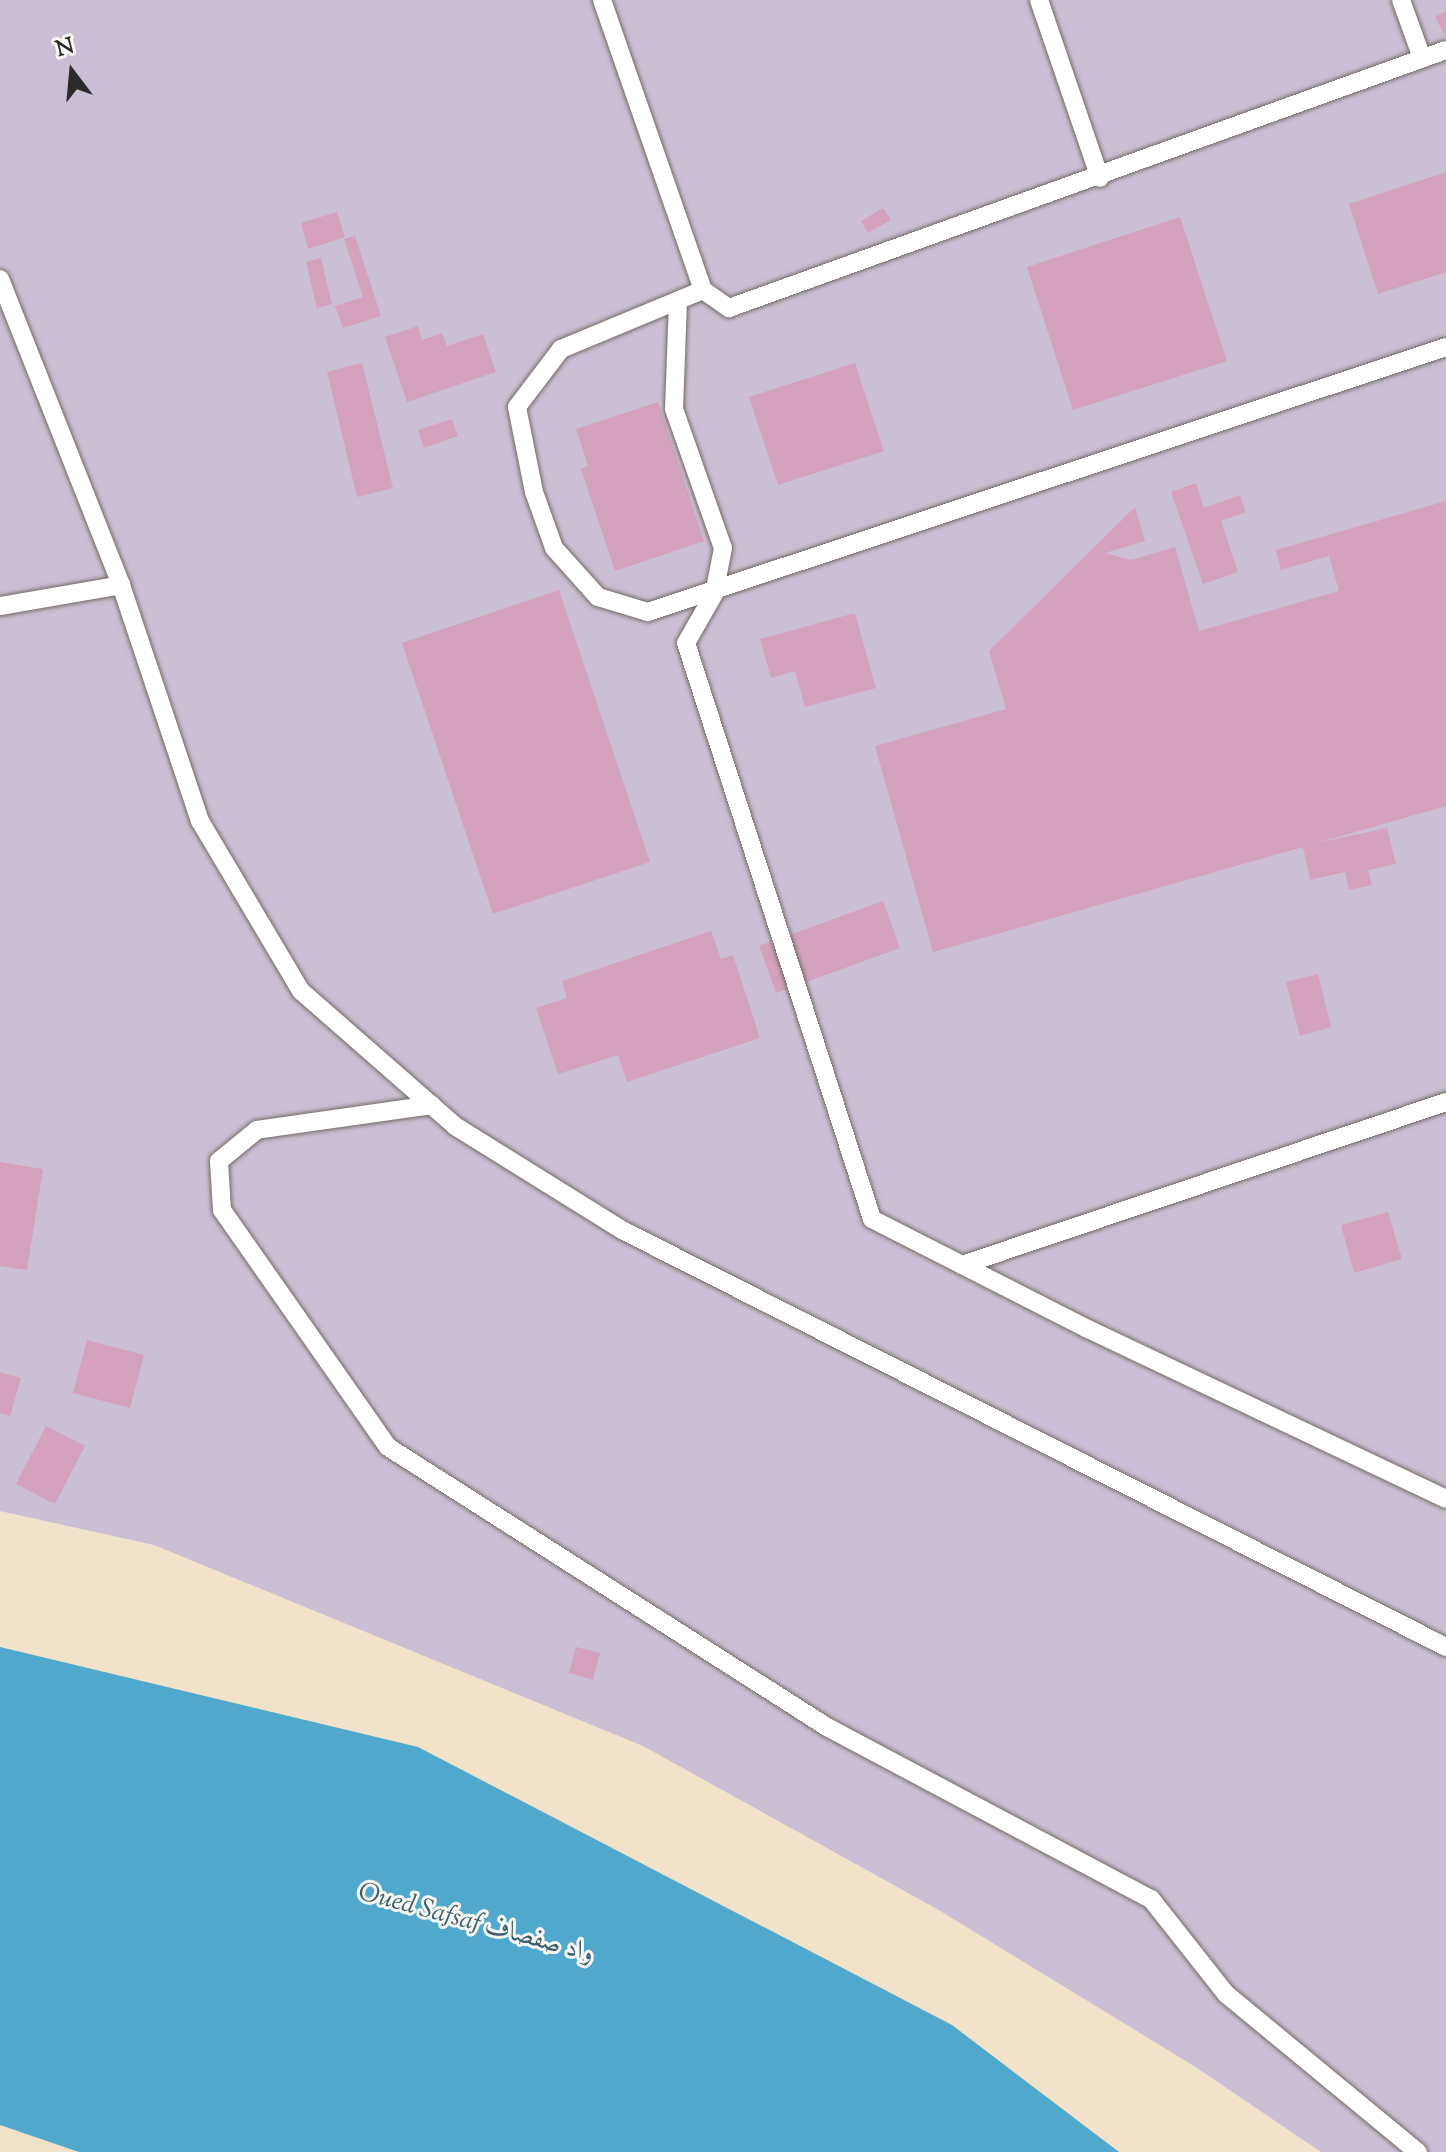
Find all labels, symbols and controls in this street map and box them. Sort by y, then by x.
text: N [53,31,78,67]
north arrow [32,32,112,112]
water label: Oued Safsaf واد صفصاف [354,1877,598,1971]

